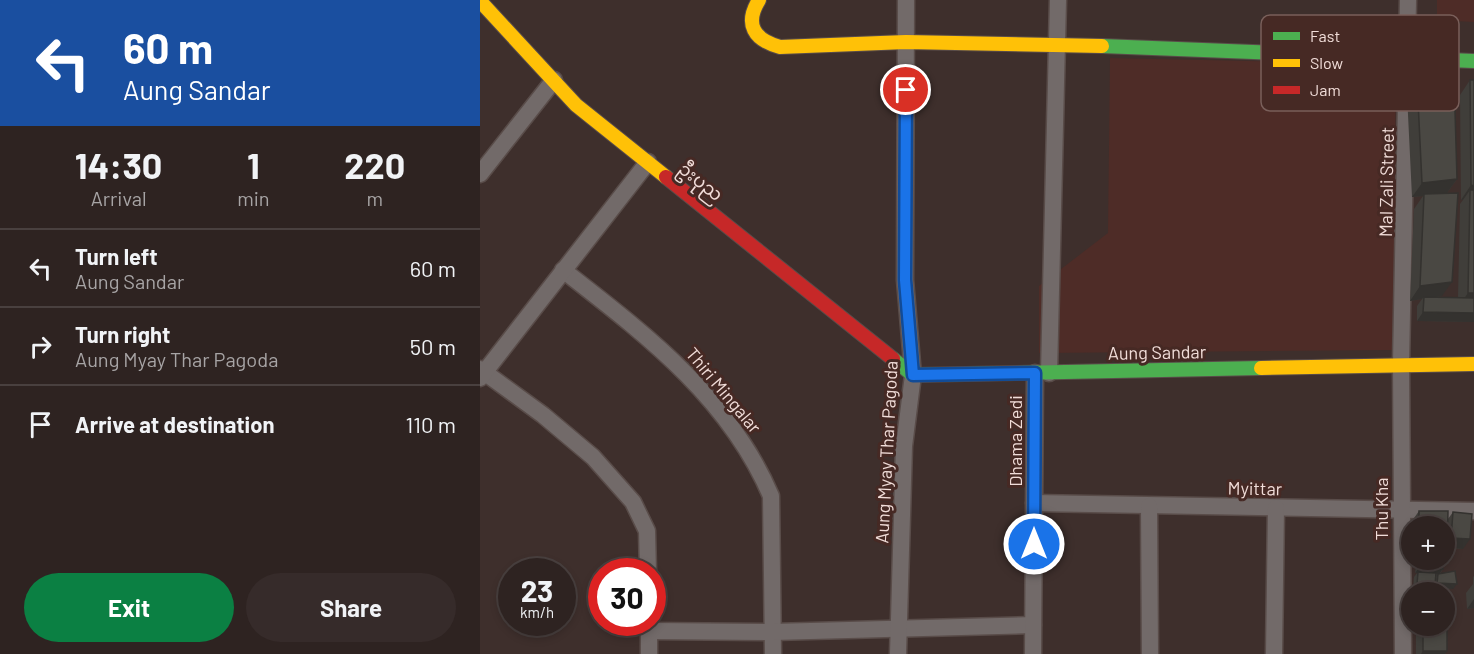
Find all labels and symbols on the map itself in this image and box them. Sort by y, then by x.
legend [1261,15,1459,111]
text: Fast [1310,26,1340,45]
text: Slow [1310,53,1343,72]
pin [880,64,931,115]
text: Jam [1310,80,1341,99]
street label: Mal Zali Street [1374,127,1398,237]
street label: ဦးပုည [671,157,728,209]
street label: Aung Sandar [1108,340,1207,364]
street label: Thiri Mingalar [682,343,767,438]
street label: Aung Myay Thar Pagoda [870,360,902,544]
street label: Dhama Zedi [1004,395,1026,487]
street label: Myittar [1227,477,1283,499]
street label: Thu Kha [1370,477,1392,541]
position arrow [1002,512,1066,576]
speed limit sign: 30 [588,558,666,636]

